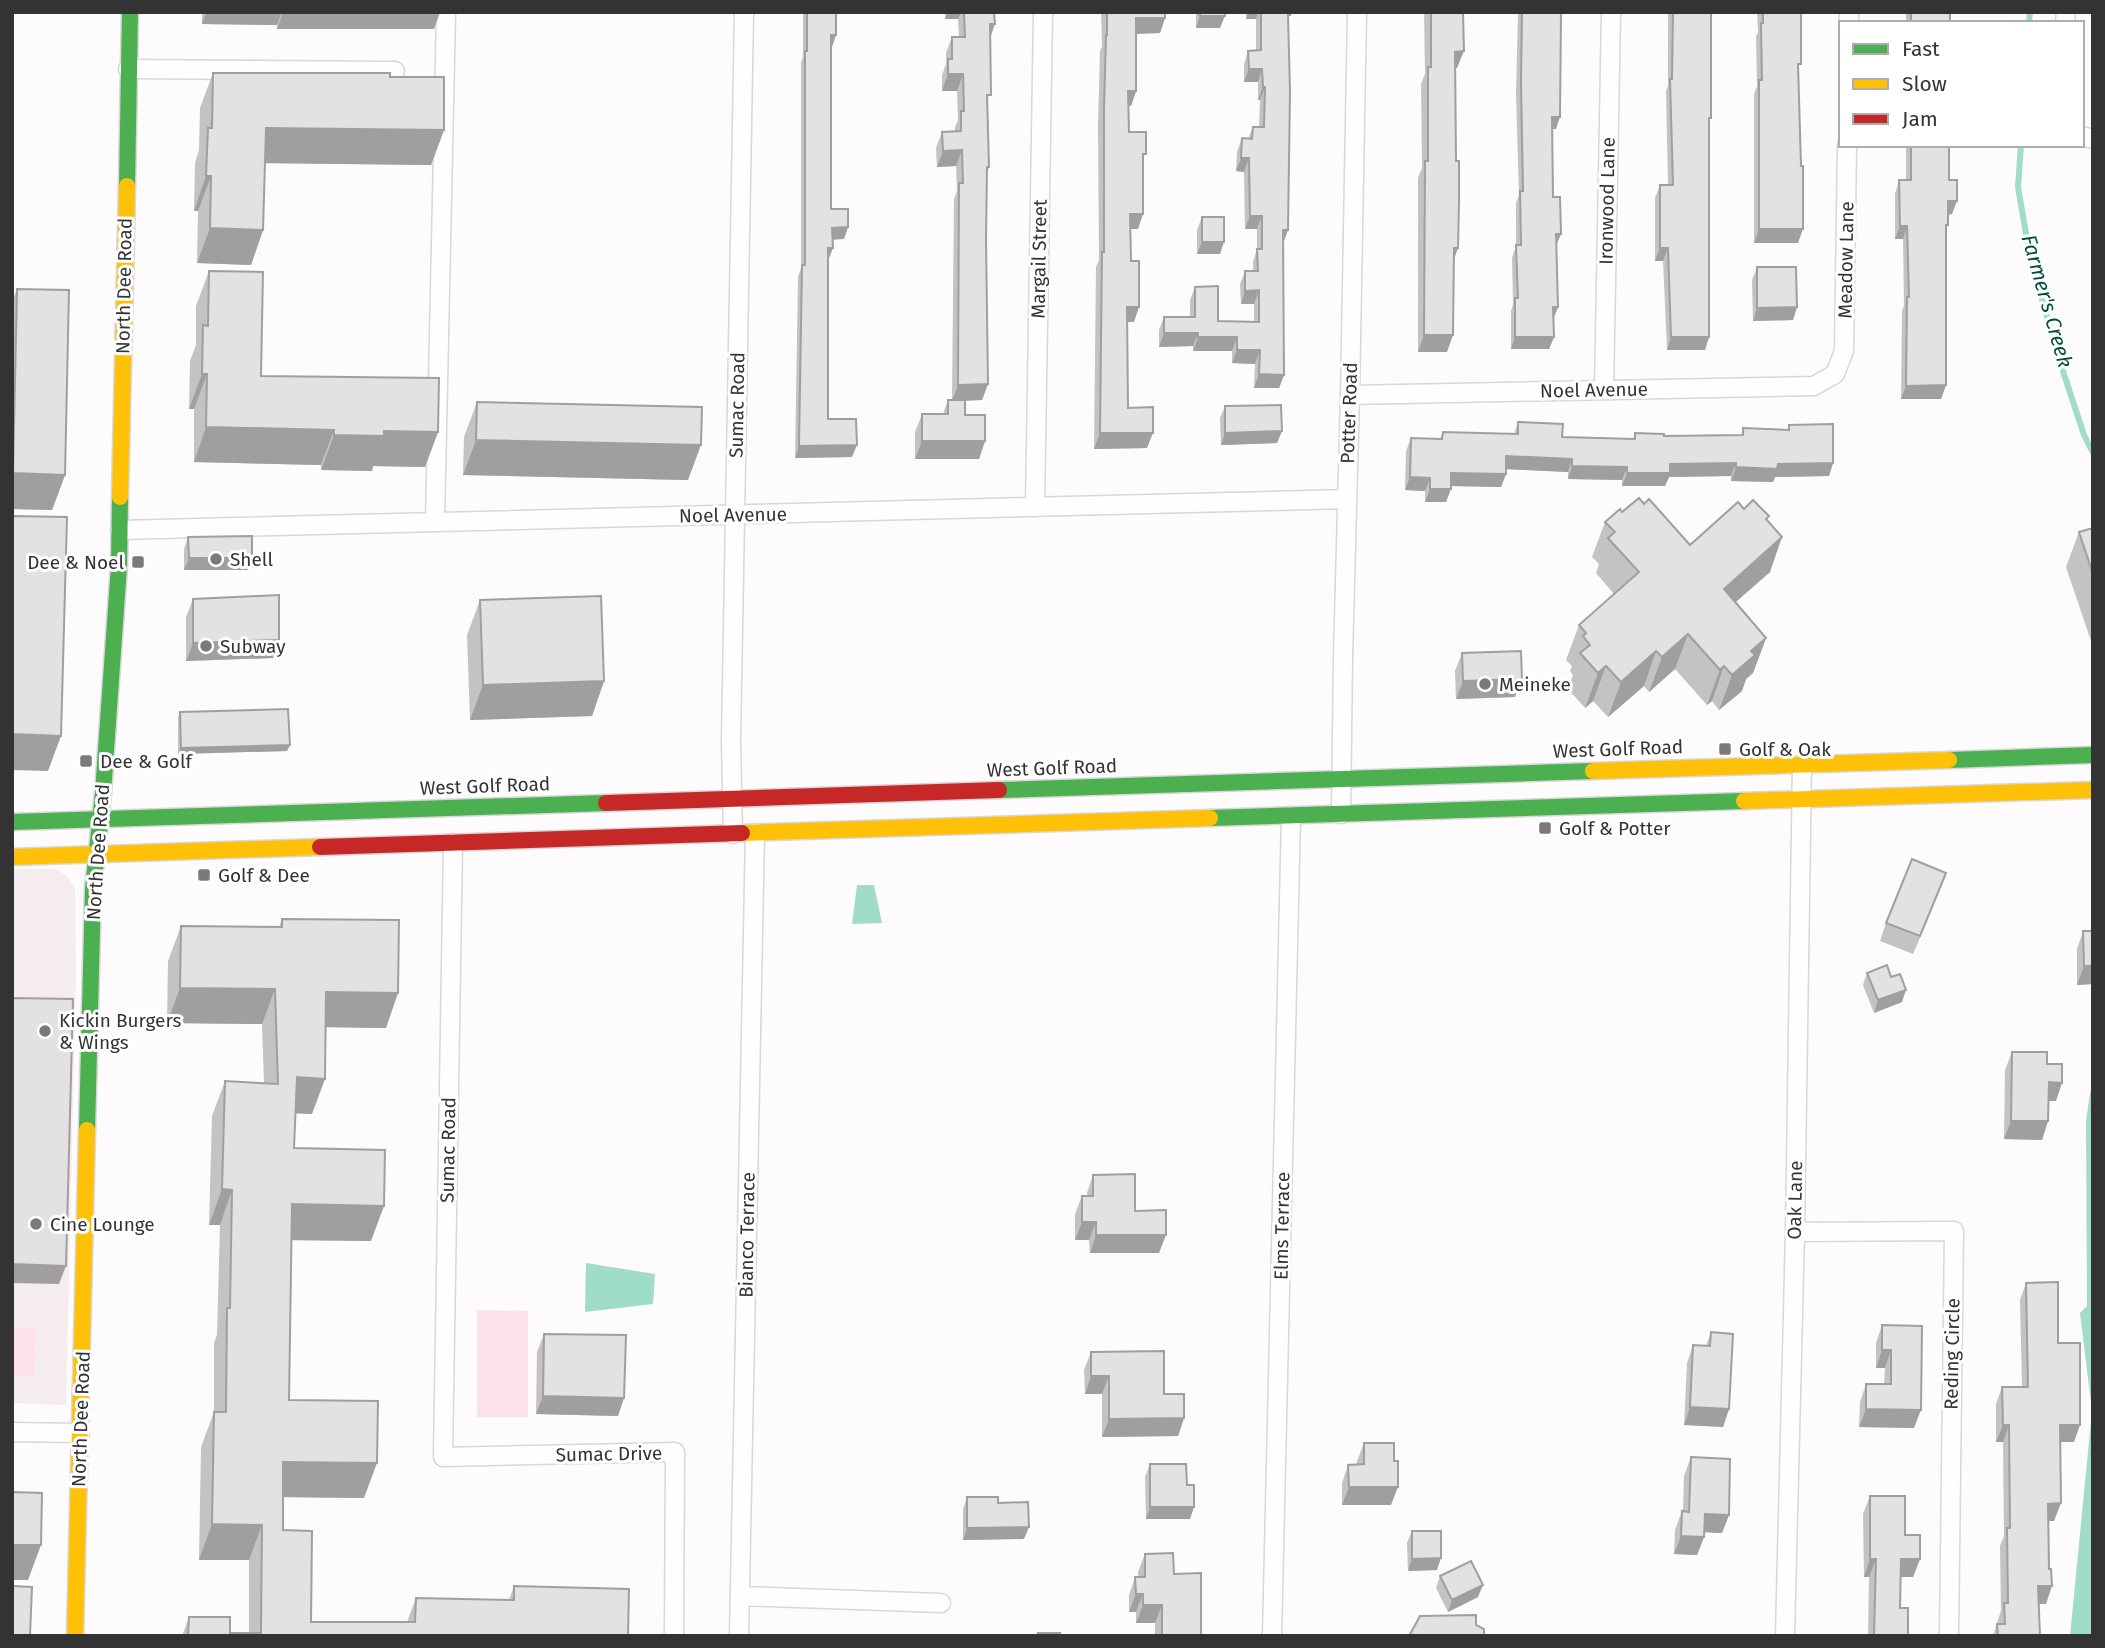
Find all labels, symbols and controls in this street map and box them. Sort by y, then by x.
legend [1839,21,2084,147]
text: Fast [1902,36,1940,62]
text: Slow [1902,71,1947,97]
text: Jam [1902,106,1938,132]
street label: Ironwood Lane [1594,137,1620,265]
street label: Margail Street [1026,199,1052,319]
street label: Meadow Lane [1833,201,1859,319]
street label: North Dee Road [111,218,137,354]
water label: Farmer's Creek [2016,231,2078,371]
street label: Sumac Road [725,352,749,458]
street label: Potter Road [1336,362,1362,464]
street label: Noel Avenue [1540,378,1648,402]
street label: Noel Avenue [679,503,787,527]
place label: Shell [230,548,273,571]
place label: Dee & Noel [27,551,124,574]
marker: Shell [208,551,224,567]
marker: Dee & Noel [130,554,146,570]
place label: Subway [220,635,286,658]
marker: Subway [198,638,214,654]
place label: Meineke [1499,673,1571,696]
marker: Meineke [1477,676,1493,692]
street label: West Golf Road [1552,735,1684,763]
place label: Golf & Oak [1739,738,1831,761]
marker: Golf & Oak [1717,741,1733,757]
place label: Dee & Golf [100,750,194,773]
marker: Dee & Golf [78,753,94,769]
street label: West Golf Road [986,754,1118,782]
street label: West Golf Road [419,772,551,800]
street label: North Dee Road [82,783,114,921]
place label: Golf & Potter [1559,817,1671,840]
marker: Golf & Potter [1537,820,1553,836]
place label: Golf & Dee [218,864,310,887]
marker: Golf & Dee [196,867,212,883]
place label: Kickin Burgers & Wings [59,1009,182,1054]
marker: Kickin Burgers & Wings [37,1023,53,1039]
street label: Sumac Road [436,1097,460,1203]
street label: Oak Lane [1783,1160,1807,1240]
street label: Bianco Terrace [734,1172,760,1298]
street label: Elms Terrace [1270,1172,1294,1280]
place label: Cine Lounge [50,1213,155,1236]
marker: Cine Lounge [28,1216,44,1232]
street label: Reding Circle [1940,1298,1964,1410]
street label: North Dee Road [67,1351,95,1487]
street label: Sumac Drive [555,1442,663,1466]

